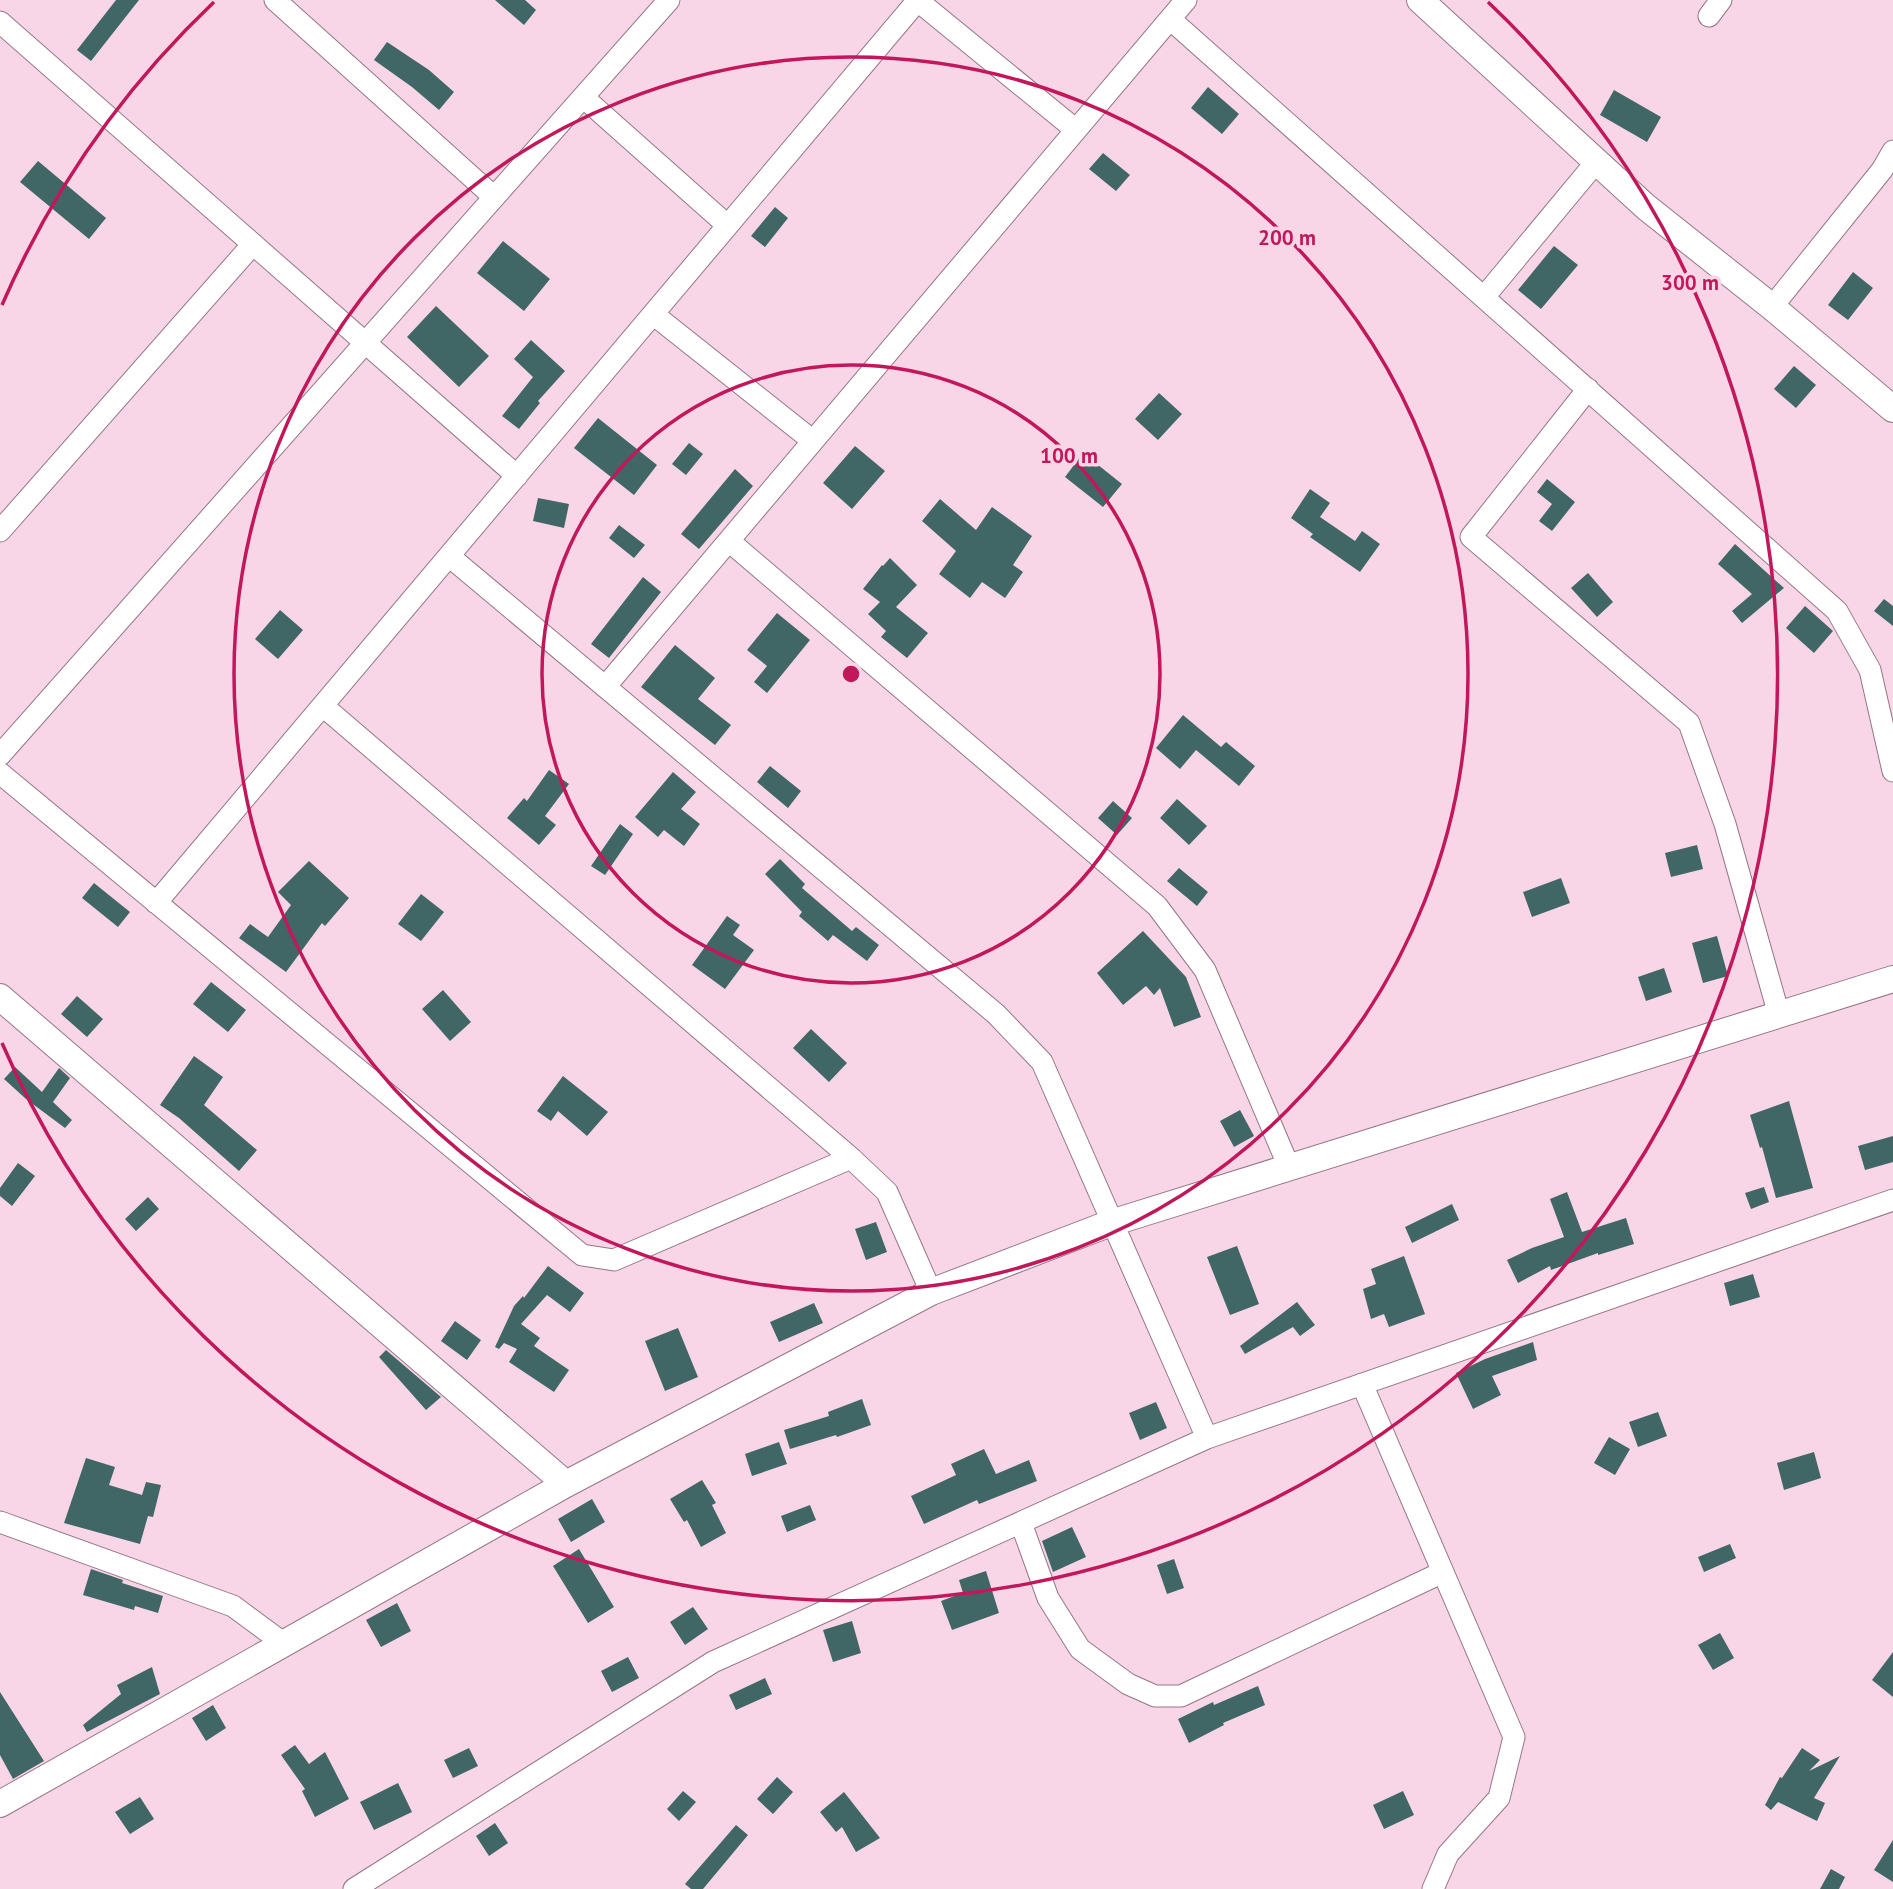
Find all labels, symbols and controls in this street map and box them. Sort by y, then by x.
text: 200 m [1258,224,1316,251]
text: 300 m [1661,269,1719,296]
text: 100 m [1040,442,1098,469]
centre of rings [839,662,863,686]

